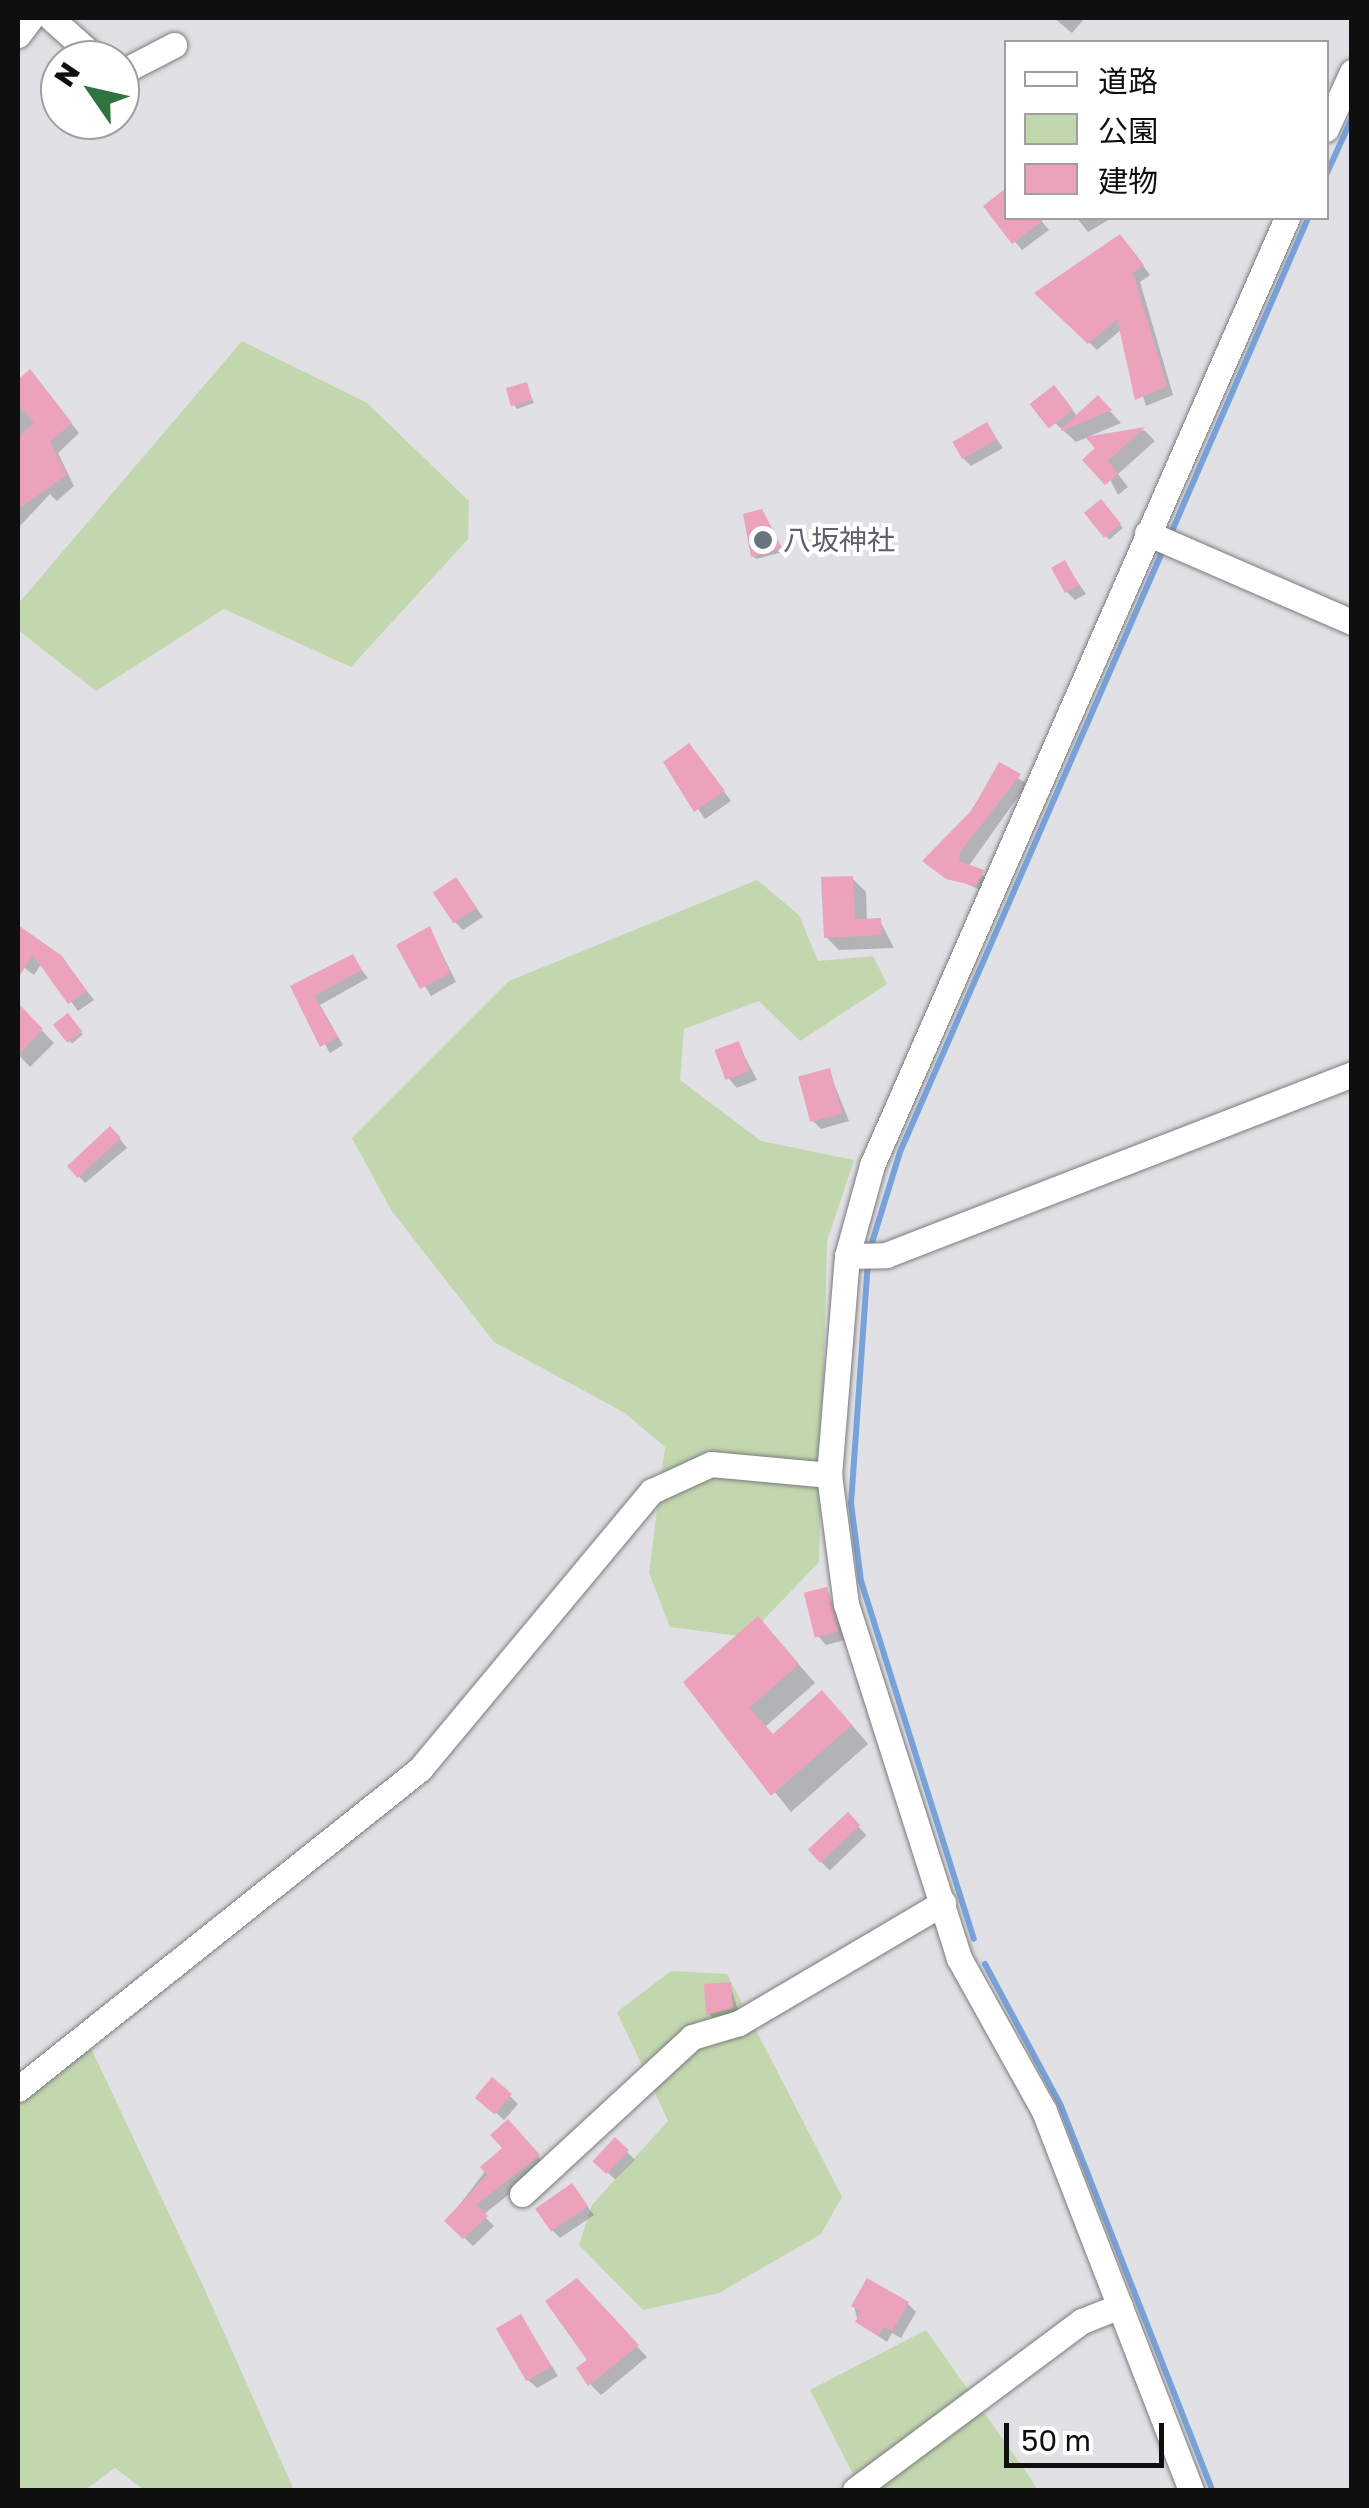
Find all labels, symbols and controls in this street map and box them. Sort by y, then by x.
north arrow [40,40,140,140]
legend [1004,40,1329,220]
text: N [47,56,86,92]
text: 道路 [1098,63,1158,99]
text: 公園 [1098,113,1158,149]
text: 建物 [1098,163,1158,199]
place label: 八坂神社 [783,523,895,557]
marker: 八坂神社 [752,529,774,551]
scale bar [1009,2403,1169,2465]
text: 50 m [1021,2422,1091,2458]

